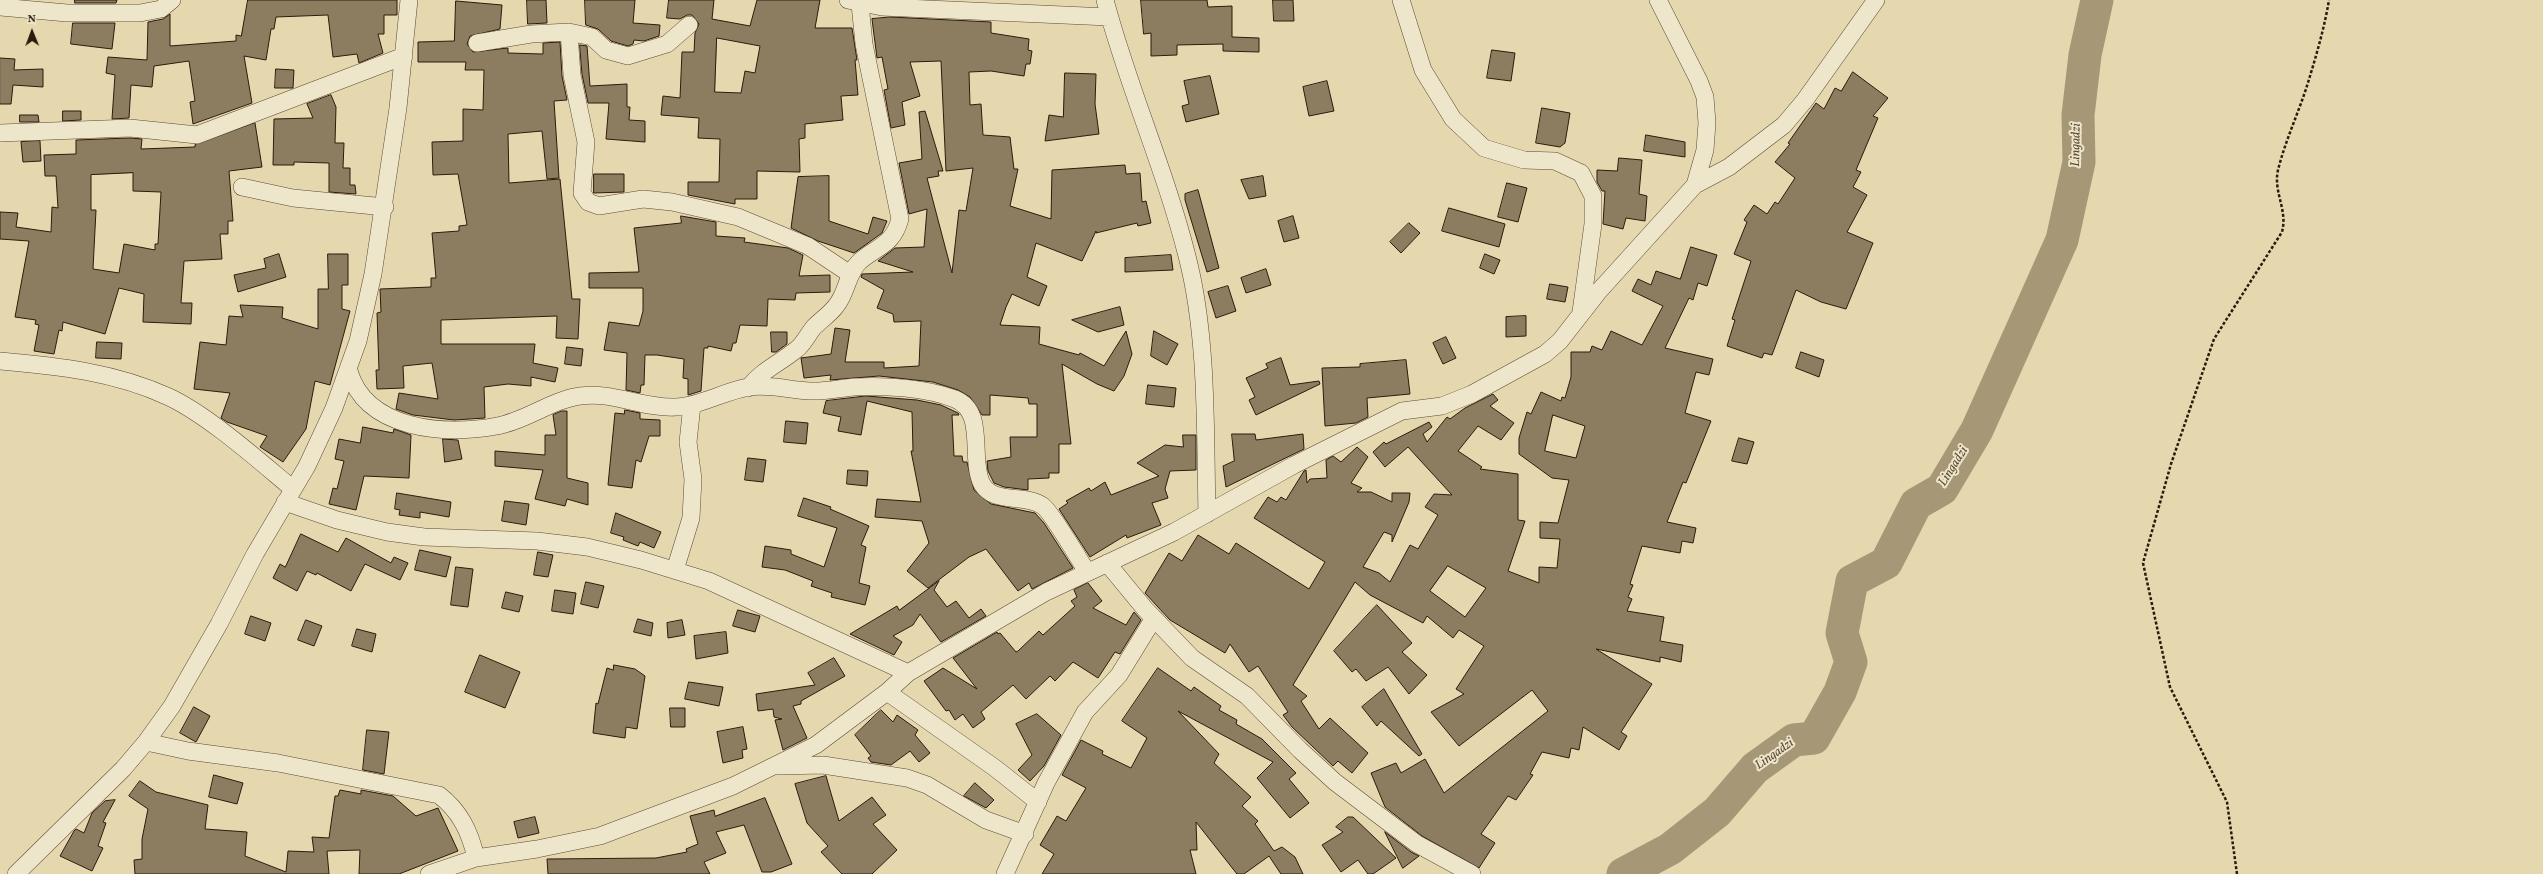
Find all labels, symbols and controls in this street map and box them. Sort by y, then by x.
north arrow [12,12,52,52]
text: N [28,12,36,27]
water label: Lingadzi [2069,123,2085,167]
water label: Lingadzi [1936,444,1972,490]
water label: Lingadzi [1753,736,1797,774]

